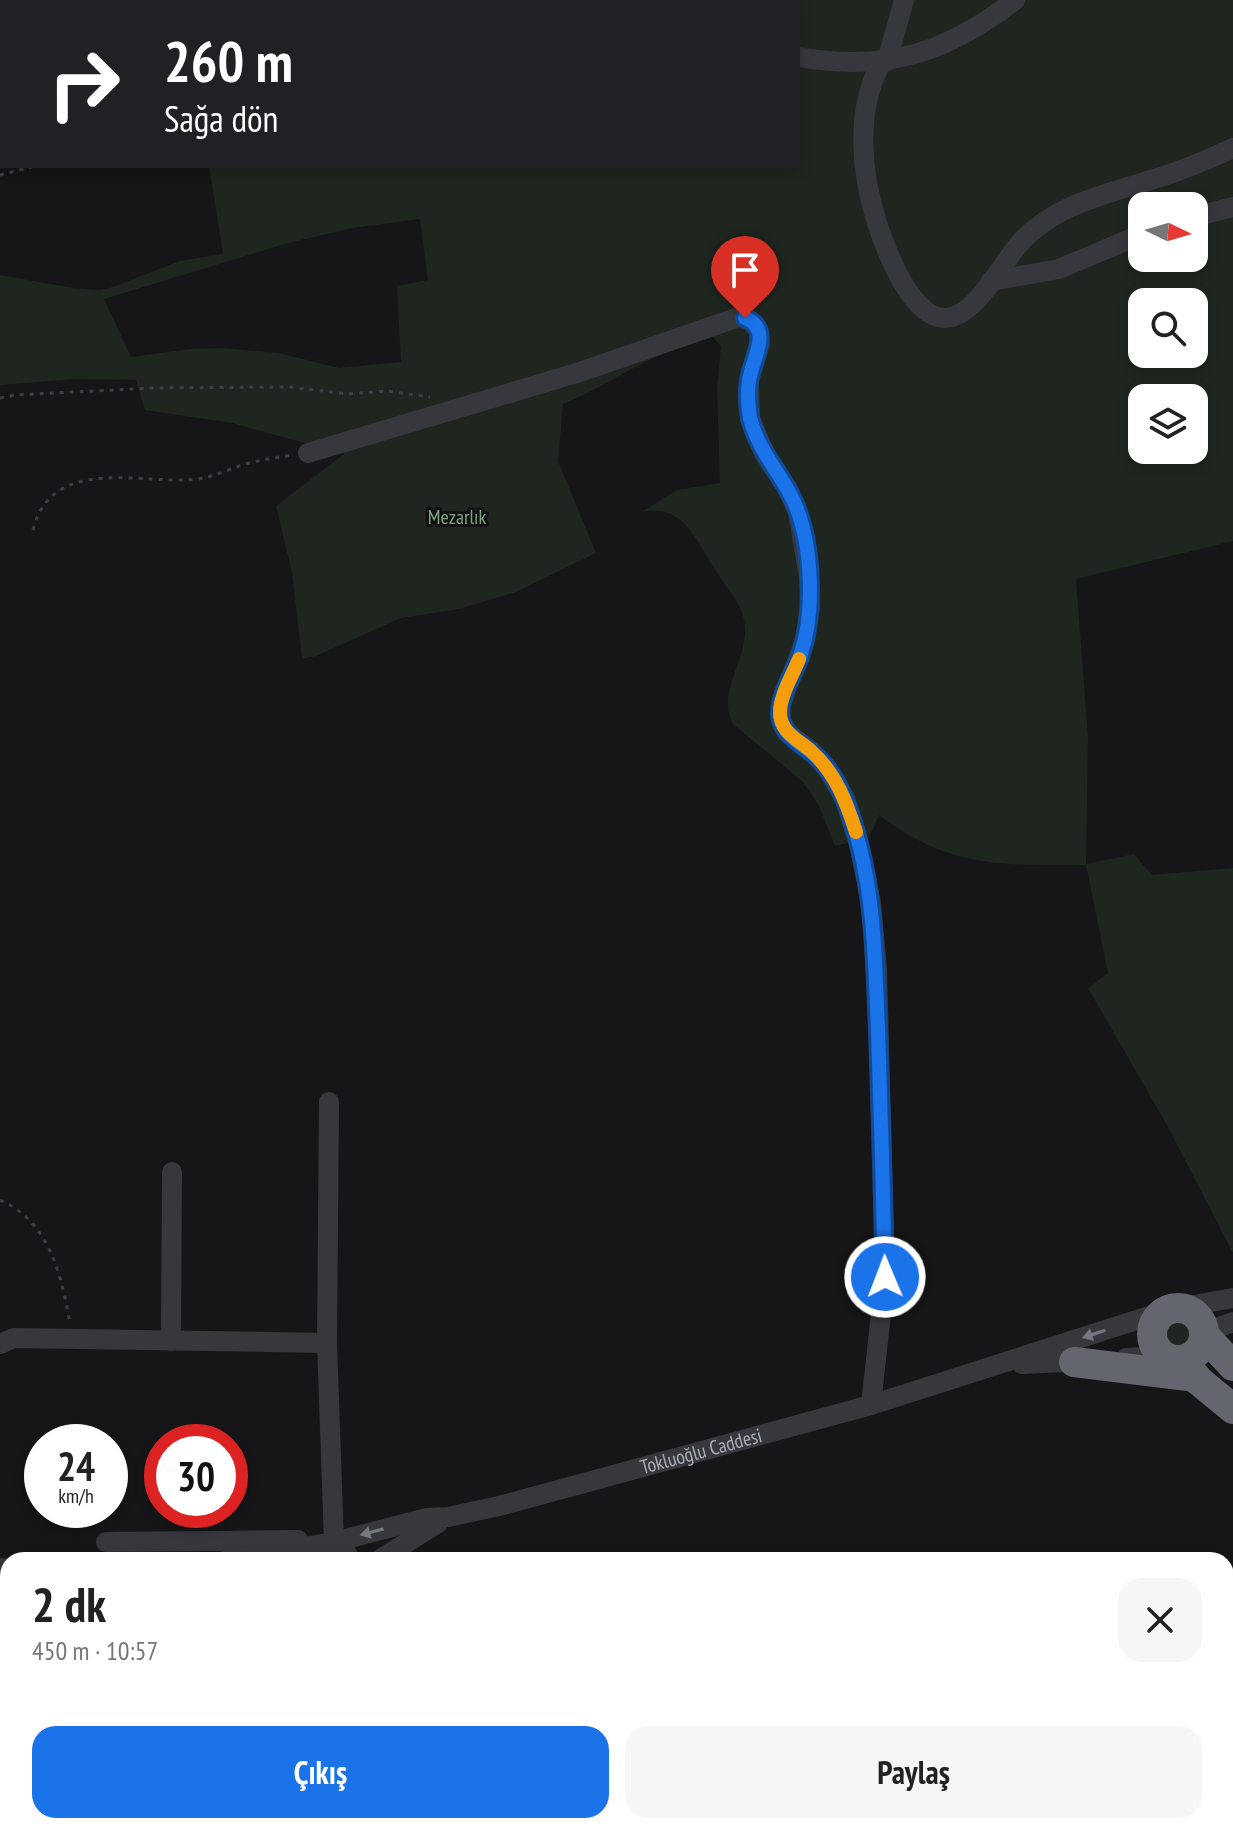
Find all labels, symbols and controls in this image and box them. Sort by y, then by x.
text: 260 m [164,25,293,97]
icon: right [32,32,136,136]
text: Sağa dön [164,95,278,142]
north arrow [1128,192,1208,272]
map controls [1128,192,1208,464]
pin [711,236,779,318]
icon: arrive [723,248,767,292]
button: search [1128,288,1208,368]
button: layers [1128,384,1208,464]
park label: Mezarlık [428,504,486,530]
position arrow [843,1235,927,1319]
one-way arrow [1081,1328,1105,1340]
street label: Tokluoğlu Caddesi [637,1422,765,1480]
speed limit sign: 30 [144,1424,248,1528]
text: 24 [57,1440,95,1492]
text: km/h [58,1483,94,1509]
one-way arrow [360,1527,385,1539]
text: 2 dk [32,1573,106,1635]
button: close [1118,1578,1202,1662]
text: 450 m · 10:57 [32,1634,158,1667]
button: Çıkış [32,1726,609,1818]
button: Paylaş [625,1726,1202,1818]

